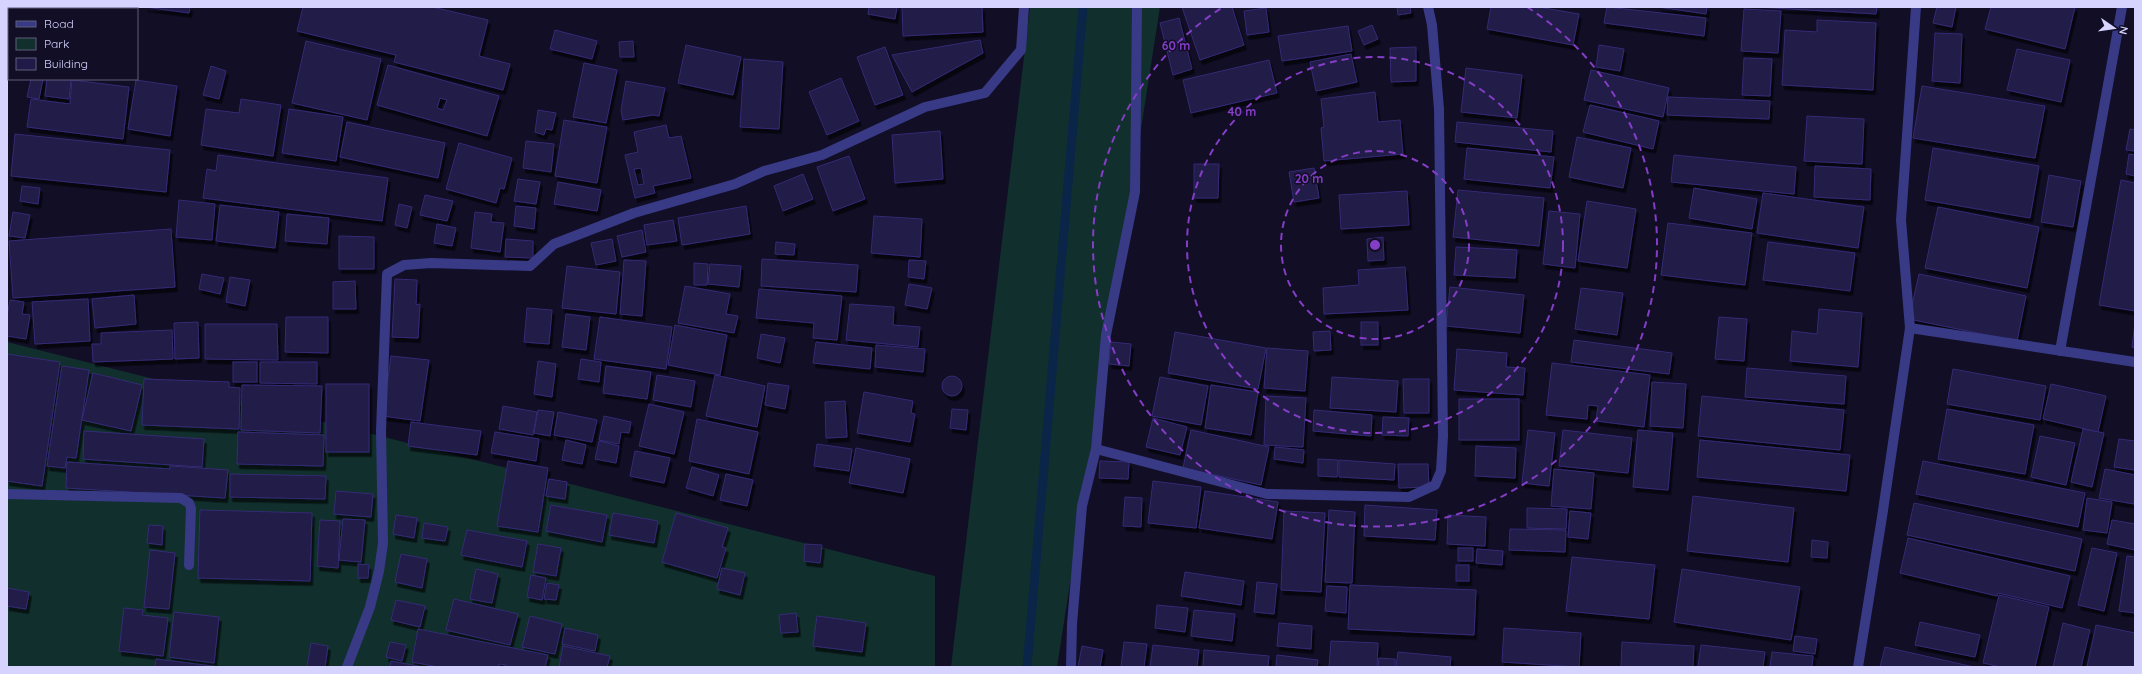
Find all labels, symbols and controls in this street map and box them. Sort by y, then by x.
legend [8,8,138,80]
north arrow [2094,8,2134,48]
text: Road [44,16,74,31]
text: N [2116,25,2131,36]
text: Park [44,36,69,51]
text: 60 m [1162,38,1190,53]
text: Building [44,56,88,71]
text: 40 m [1228,104,1256,119]
text: 20 m [1295,171,1323,186]
centre of rings [1368,238,1382,252]

